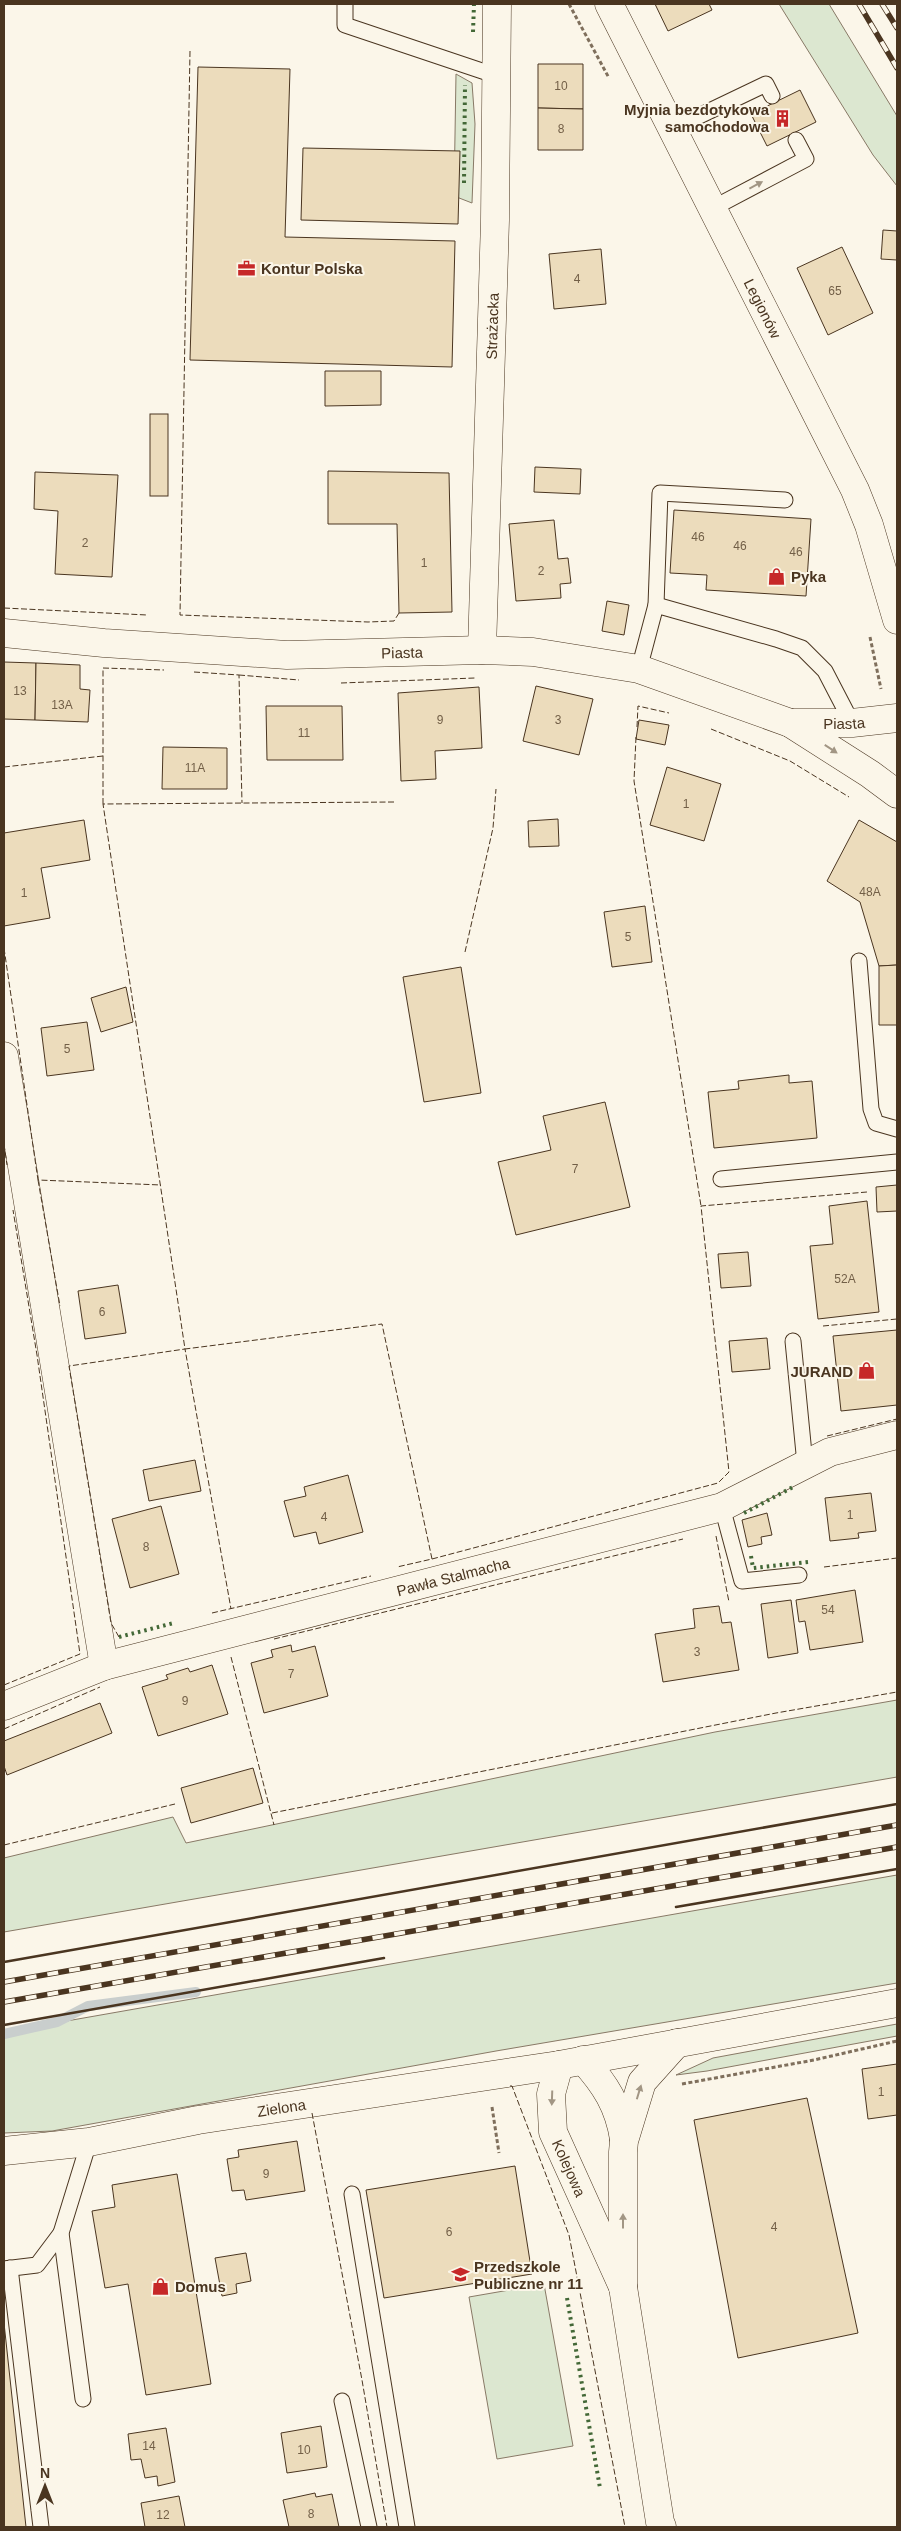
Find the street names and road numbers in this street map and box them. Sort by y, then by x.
street label: Legionów [741,276,785,341]
street label: Strażacka [482,292,501,360]
street label: Piasta [381,643,424,661]
street label: Piasta [823,713,866,732]
street label: Pawła Stalmacha [395,1553,512,1599]
street label: Zielona [256,2095,308,2119]
street label: Kolejowa [549,2137,589,2200]

